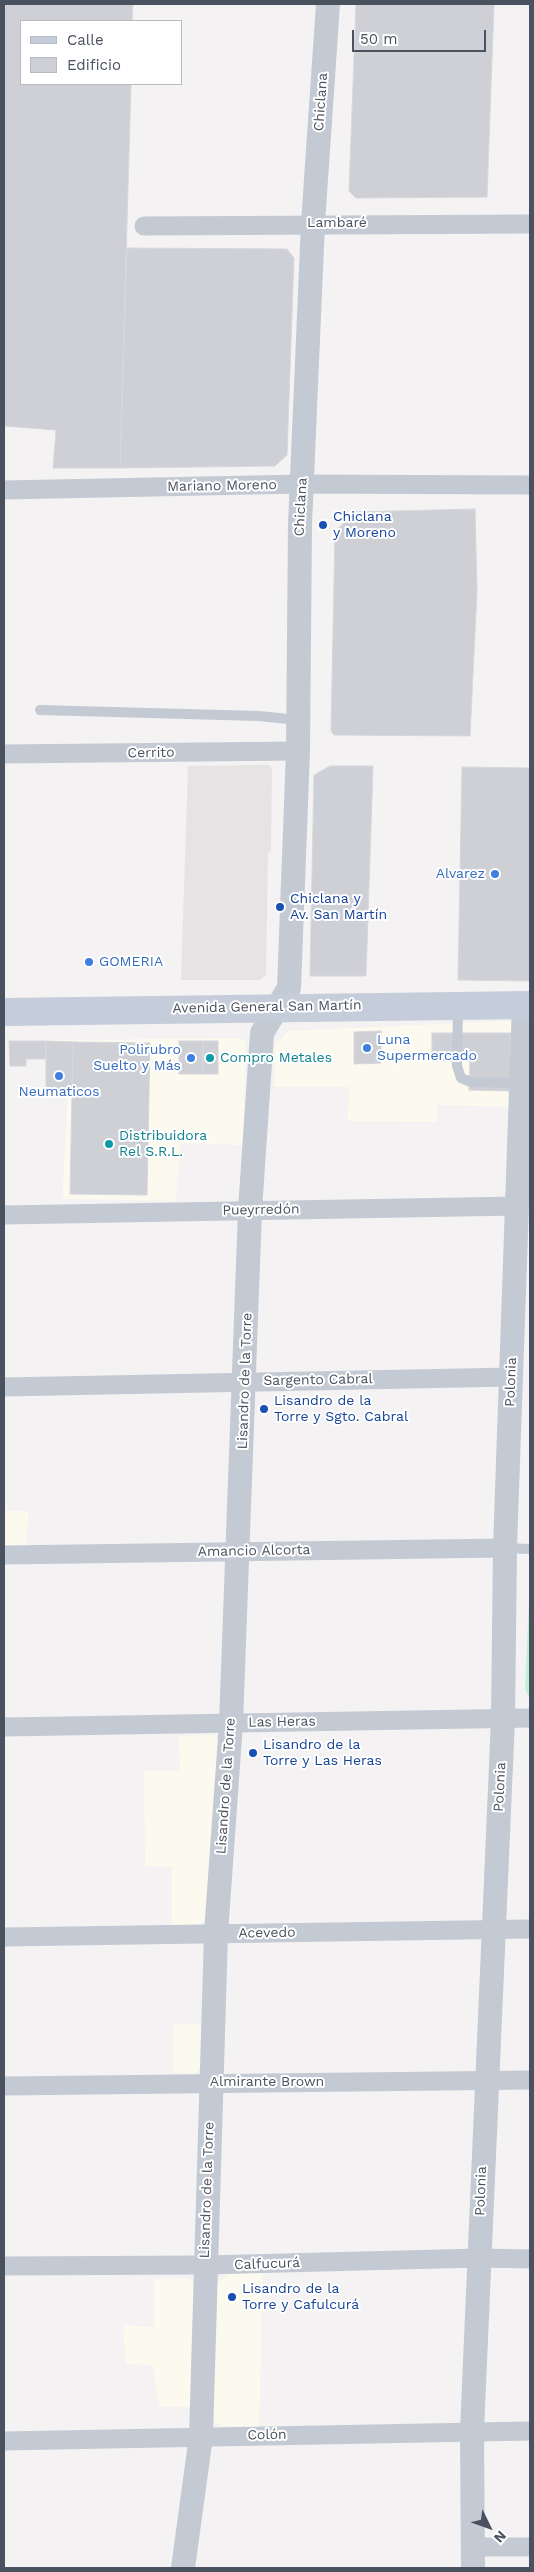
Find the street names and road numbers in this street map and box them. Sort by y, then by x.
street label: Chiclana [311,72,331,132]
street label: Lambaré [307,215,367,231]
street label: Mariano Moreno [167,477,277,495]
street label: Chiclana [291,477,311,537]
street label: Cerrito [127,744,175,762]
street label: Avenida General San Martín [172,997,362,1017]
street label: Pueyrredón [222,1201,300,1219]
street label: Lisandro de la Torre [234,1312,256,1450]
street label: Polonia [502,1357,520,1407]
street label: Sargento Cabral [263,1371,373,1389]
street label: Amancio Alcorta [197,1542,311,1560]
street label: Las Heras [248,1713,316,1731]
street label: Lisandro de la Torre [213,1717,239,1855]
street label: Polonia [490,1762,510,1812]
street label: Acevedo [238,1924,296,1942]
street label: Almirante Brown [210,2074,324,2090]
street label: Lisandro de la Torre [196,2121,218,2259]
street label: Polonia [472,2166,490,2216]
street label: Calfucurá [234,2254,300,2274]
street label: Colón [247,2426,287,2444]

